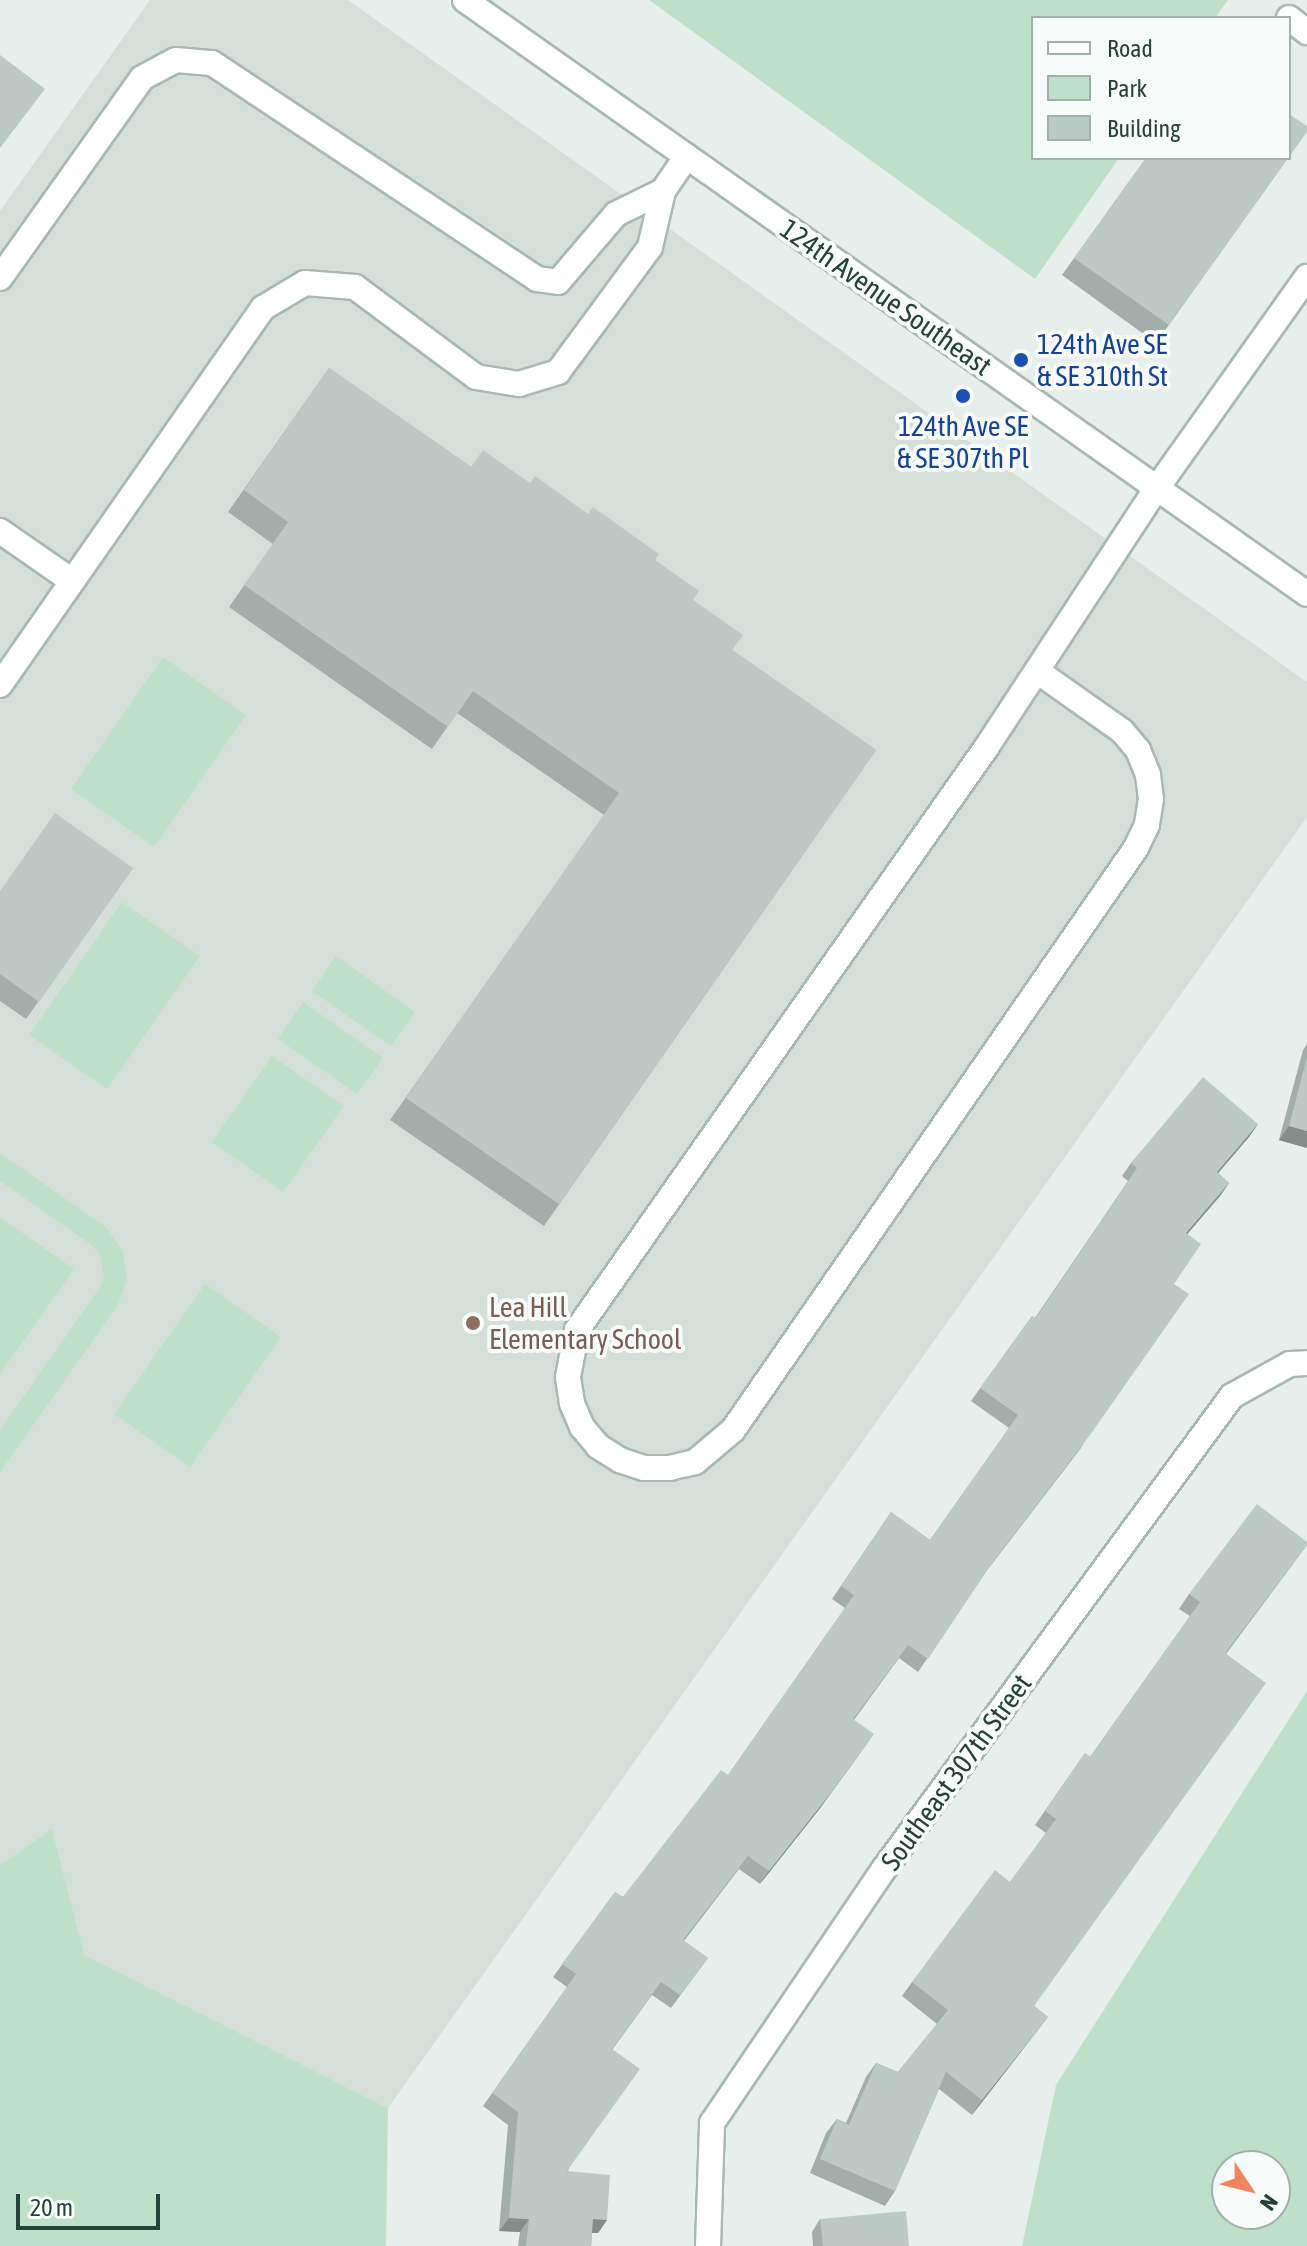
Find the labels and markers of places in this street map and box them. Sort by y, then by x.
place label: 124th Ave SE & SE 310th St [1037,327,1168,393]
marker: 124th Ave SE & SE 310th St [1012,351,1030,369]
marker: 124th Ave SE & SE 307th Pl [954,387,972,405]
place label: 124th Ave SE & SE 307th Pl [897,409,1029,475]
place label: Lea Hill Elementary School [489,1290,681,1356]
marker: Lea Hill Elementary School [464,1314,482,1332]

